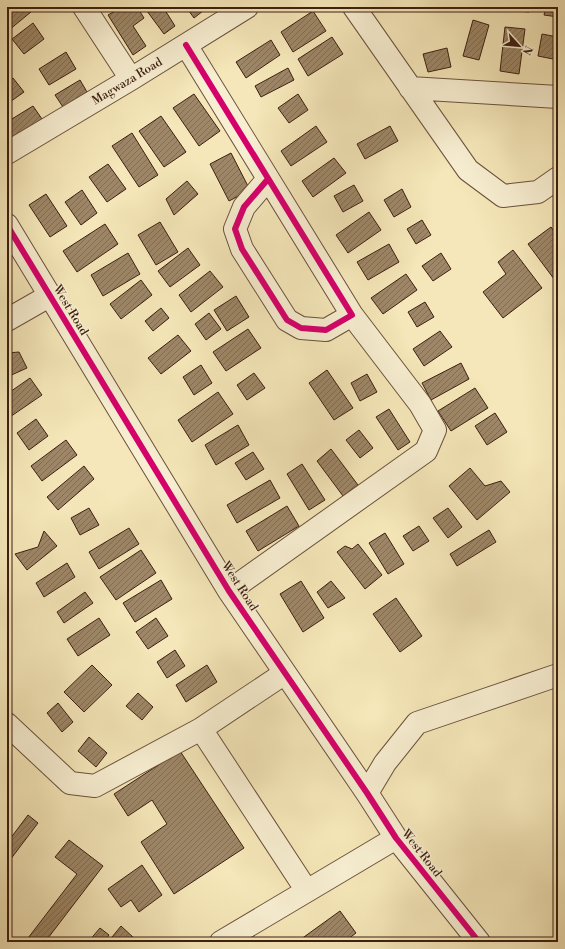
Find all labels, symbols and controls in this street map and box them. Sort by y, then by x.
north arrow [499,26,539,66]
text: N [519,43,535,57]
street label: Magwaza Road [89,54,165,108]
street label: West Road [49,282,92,338]
street label: West Road [217,558,261,614]
street label: West Road [398,826,445,880]

